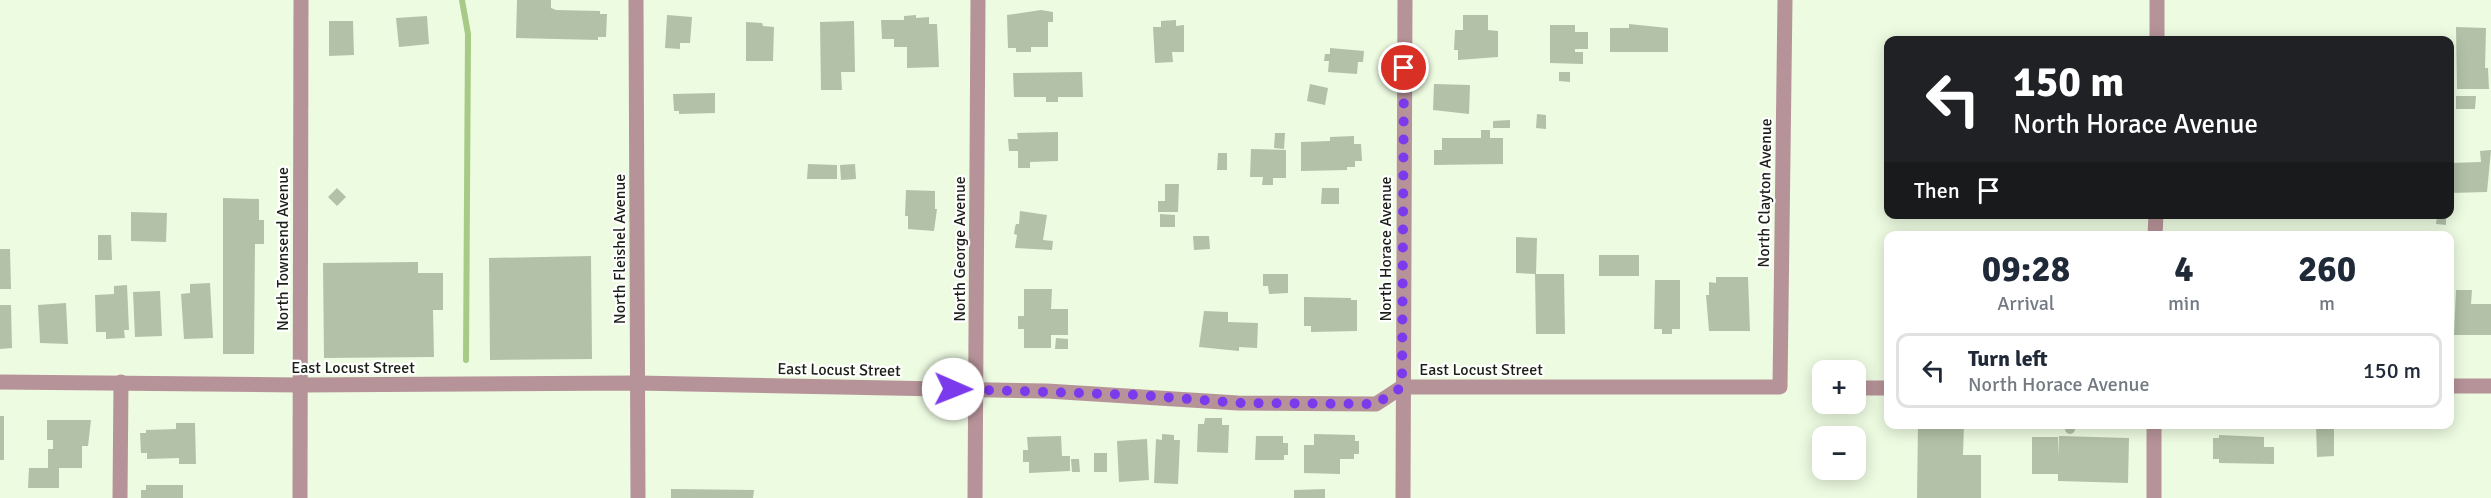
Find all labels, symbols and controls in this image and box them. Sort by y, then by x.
pin [1378,42,1429,93]
icon: arrive [1387,51,1420,84]
text: 150 m [2013,57,2124,108]
icon: left [1914,60,1992,138]
text: North Horace Avenue [2013,108,2258,141]
street label: North Clayton Avenue [1754,118,1776,268]
street label: North Townsend Avenue [273,167,293,331]
street label: North Fleishel Avenue [610,174,630,324]
icon: arrive [1972,174,2005,207]
street label: North George Avenue [950,176,970,322]
street label: North Horace Avenue [1376,176,1396,322]
text: Then [1914,177,1960,204]
text: 09:28 [1982,247,2070,292]
text: 4 [2174,247,2194,292]
text: 260 [2298,247,2356,292]
text: Arrival [1997,291,2055,316]
text: min [2168,291,2200,316]
text: m [2319,291,2335,316]
text: Turn left [1968,345,2048,372]
icon: left [1917,354,1950,387]
position arrow [921,357,985,421]
text: 150 m [2363,357,2421,384]
street label: East Locust Street [291,358,415,378]
street label: East Locust Street [777,359,901,381]
street label: East Locust Street [1419,360,1543,380]
map controls [1812,360,1866,480]
button: + [1812,360,1866,414]
text: North Horace Avenue [1968,372,2150,397]
button: − [1812,426,1866,480]

